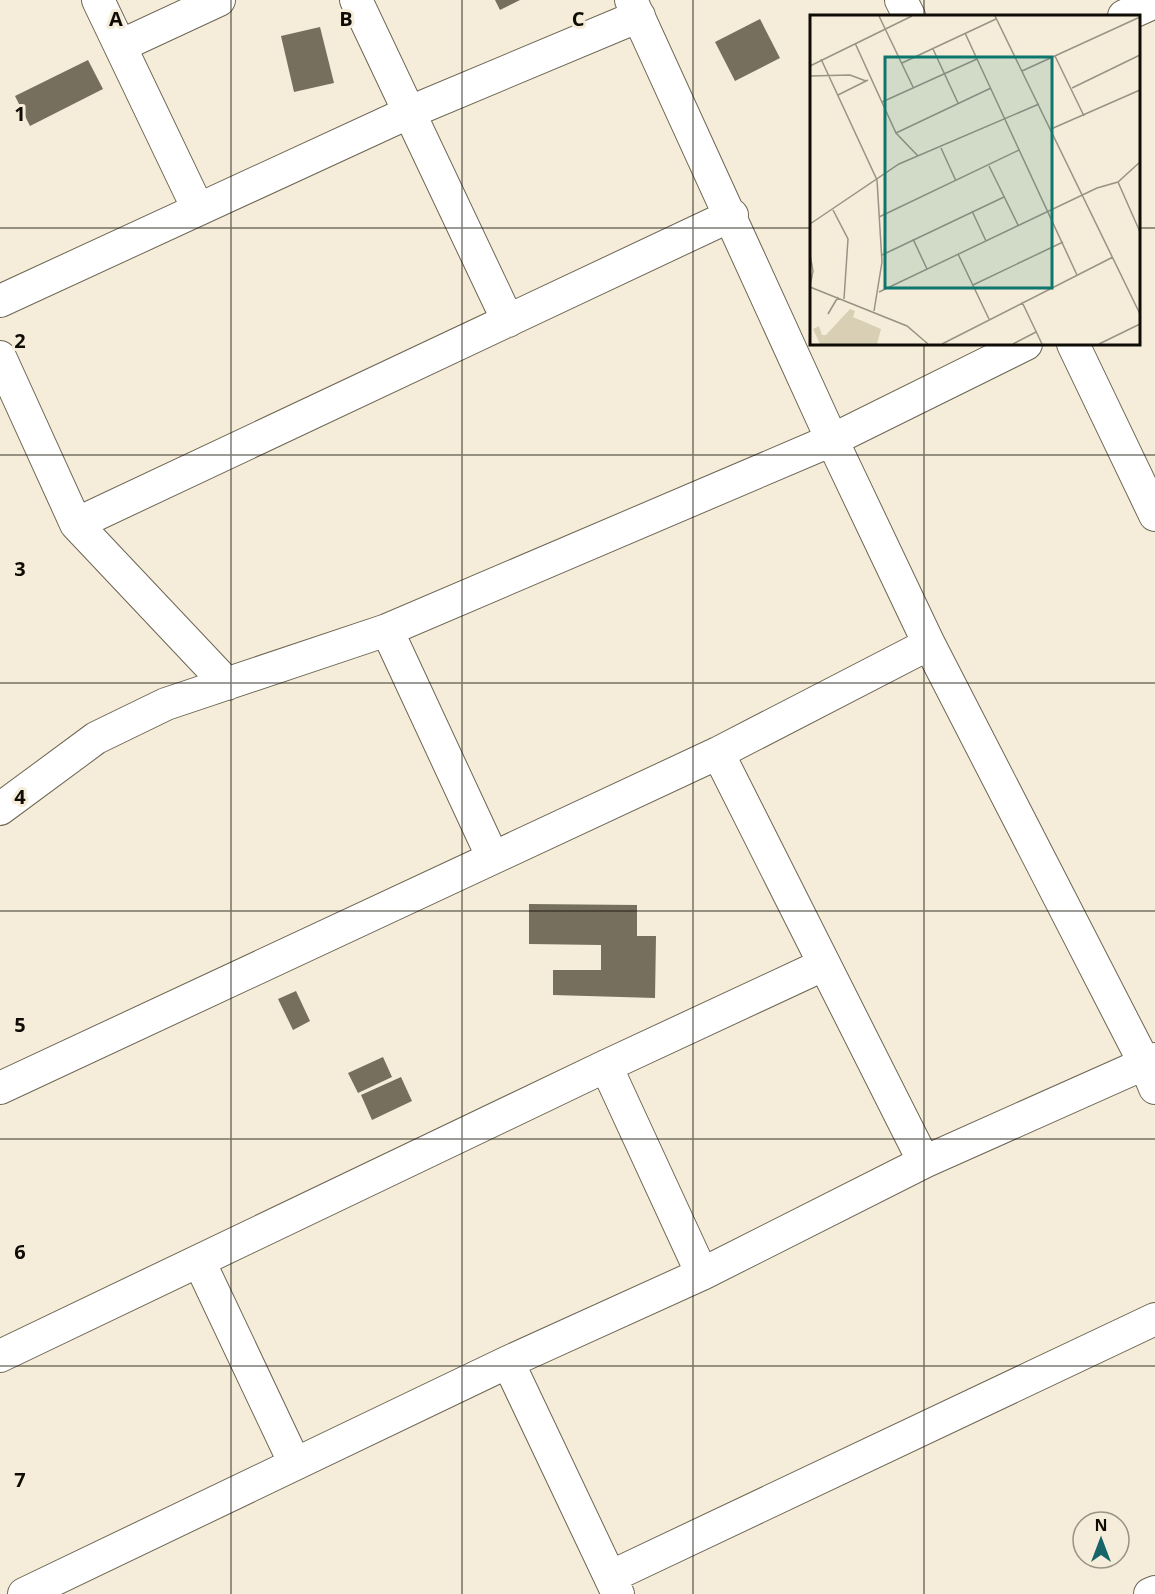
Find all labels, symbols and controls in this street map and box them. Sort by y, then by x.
text: A [109,5,123,32]
text: B [339,5,353,32]
text: C [572,5,585,32]
inset map [810,15,1140,345]
text: 1 [14,100,26,127]
text: 2 [14,327,26,354]
text: 3 [14,555,26,582]
text: 4 [14,783,26,810]
text: 5 [14,1011,26,1038]
text: 6 [14,1238,26,1265]
text: 7 [14,1466,26,1493]
north arrow [1071,1510,1131,1570]
text: N [1094,1514,1108,1536]

